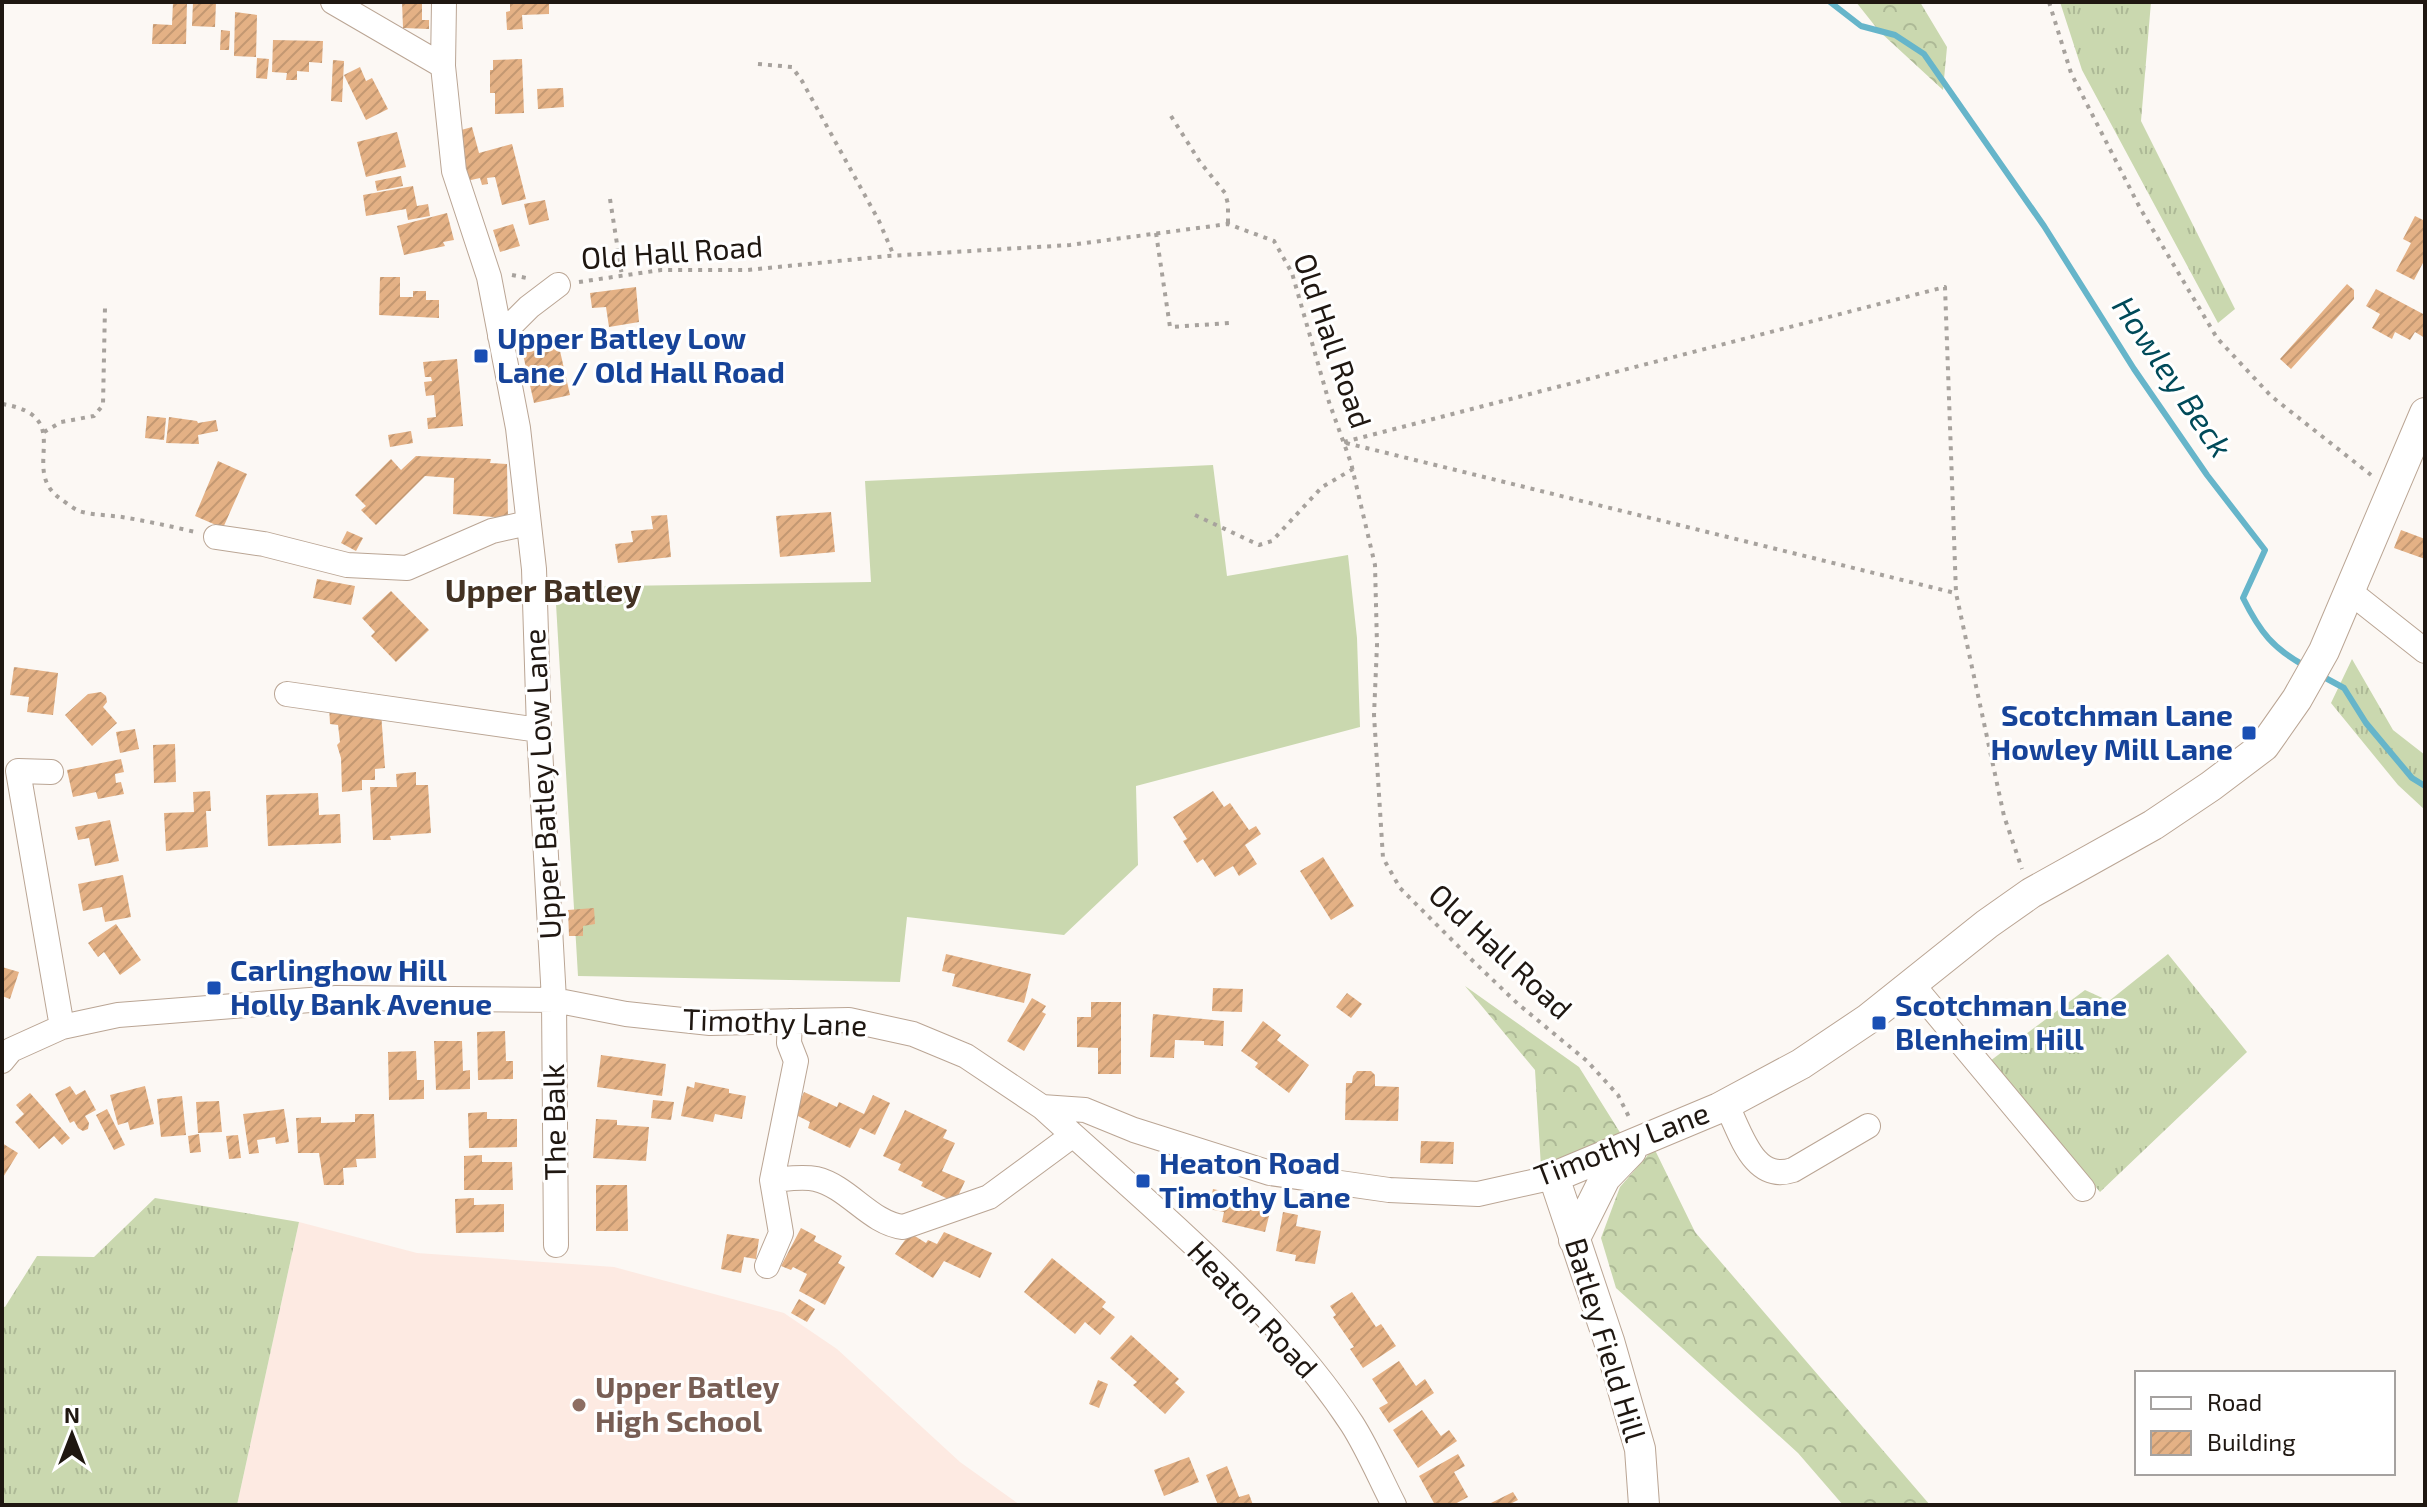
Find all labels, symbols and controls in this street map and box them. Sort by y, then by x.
street label: Old Hall Road [580,227,764,275]
street label: Old Hall Road [1287,248,1381,432]
water label: Howley Beck [2105,288,2242,464]
place label: Upper Batley Low Lane / Old Hall Road [497,319,785,389]
marker: Upper Batley Low Lane / Old Hall Road [472,347,490,365]
district label: Upper Batley [445,570,641,609]
street label: Upper Batley Low Lane [515,628,567,940]
place label: Scotchman Lane Howley Mill Lane [1990,696,2233,767]
marker: Scotchman Lane Howley Mill Lane [2240,724,2258,742]
street label: Old Hall Road [1422,875,1580,1026]
place label: Carlinghow Hill Holly Bank Avenue [230,951,492,1022]
marker: Carlinghow Hill Holly Bank Avenue [205,979,223,997]
place label: Scotchman Lane Blenheim Hill [1895,986,2127,1056]
street label: Timothy Lane [682,1000,868,1042]
marker: Scotchman Lane Blenheim Hill [1870,1014,1888,1032]
street label: The Balk [534,1063,572,1181]
street label: Timothy Lane [1529,1093,1714,1193]
place label: Heaton Road Timothy Lane [1159,1144,1351,1215]
marker: Heaton Road Timothy Lane [1134,1172,1152,1190]
street label: Heaton Road [1181,1233,1326,1385]
street label: Batley Field Hill [1559,1233,1655,1446]
place label: Upper Batley High School [595,1368,779,1438]
legend [2135,1371,2395,1475]
text: Road [2207,1387,2262,1416]
north arrow [32,1395,112,1475]
marker: Upper Batley High School [570,1396,588,1414]
text: N [64,1401,80,1427]
text: Building [2207,1427,2296,1456]

